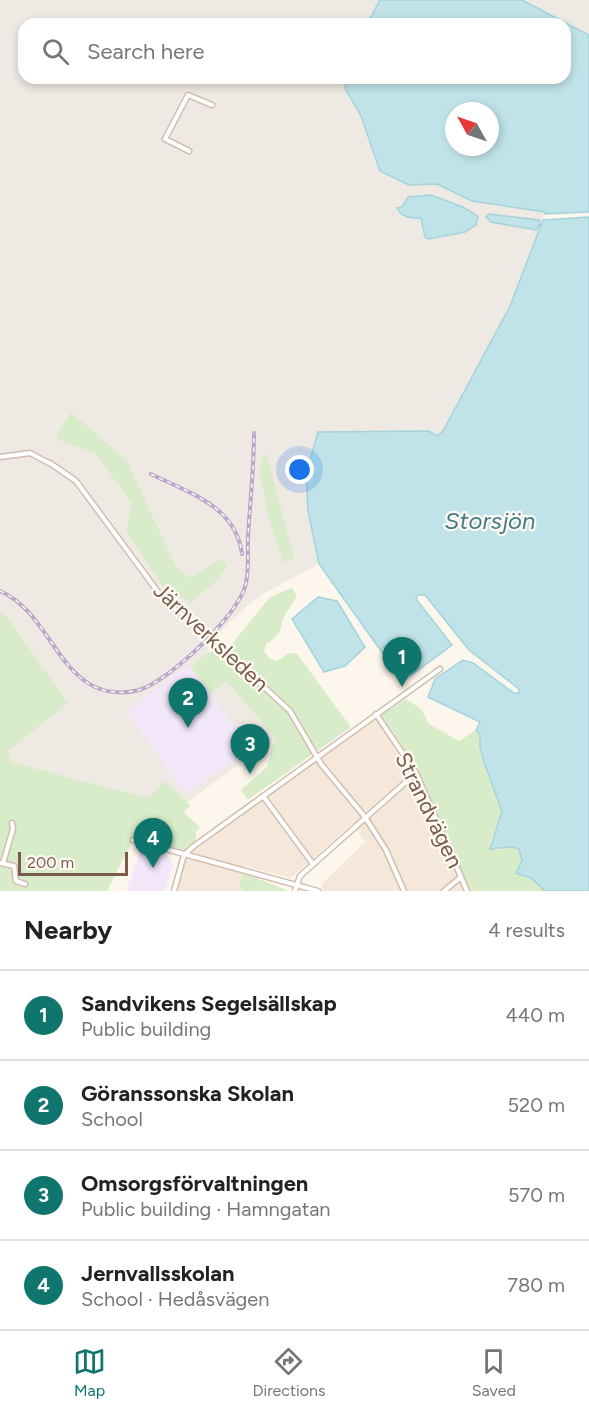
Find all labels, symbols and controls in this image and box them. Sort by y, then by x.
search box [18,18,571,84]
icon: search [39,35,72,68]
text: Search here [87,38,205,65]
north arrow [445,102,499,156]
your location [285,455,314,484]
water label: Storsjön [445,506,535,535]
street label: Järnverksleden [148,577,274,697]
pin: 1 [382,638,422,687]
pin: 2 [168,678,207,728]
pin: 3 [230,724,270,774]
street label: Strandvägen [389,748,469,872]
pin: 4 [134,818,172,868]
scale bar [18,849,128,876]
text: 200 m [27,853,74,872]
text: Nearby [24,914,112,946]
text: 4 results [488,918,565,942]
text: Sandvikens Segelsällskap [81,990,337,1017]
text: 1 [39,1003,48,1027]
text: 440 m [505,1003,565,1027]
text: Public building [81,1017,211,1041]
text: Göranssonska Skolan [81,1080,294,1107]
text: 2 [38,1093,49,1117]
text: 520 m [508,1093,565,1117]
text: School [81,1107,143,1131]
text: Omsorgsförvaltningen [81,1170,308,1197]
text: 3 [38,1183,49,1207]
text: 570 m [508,1183,565,1207]
text: Public building · Hamngatan [81,1197,331,1221]
text: Jernvallsskolan [81,1260,234,1287]
text: 4 [37,1273,50,1297]
text: 780 m [507,1273,565,1297]
text: School · Hedåsvägen [81,1287,269,1311]
tab: Map [73,1345,106,1400]
tab: Directions [252,1345,325,1400]
tab: Saved [472,1345,516,1400]

